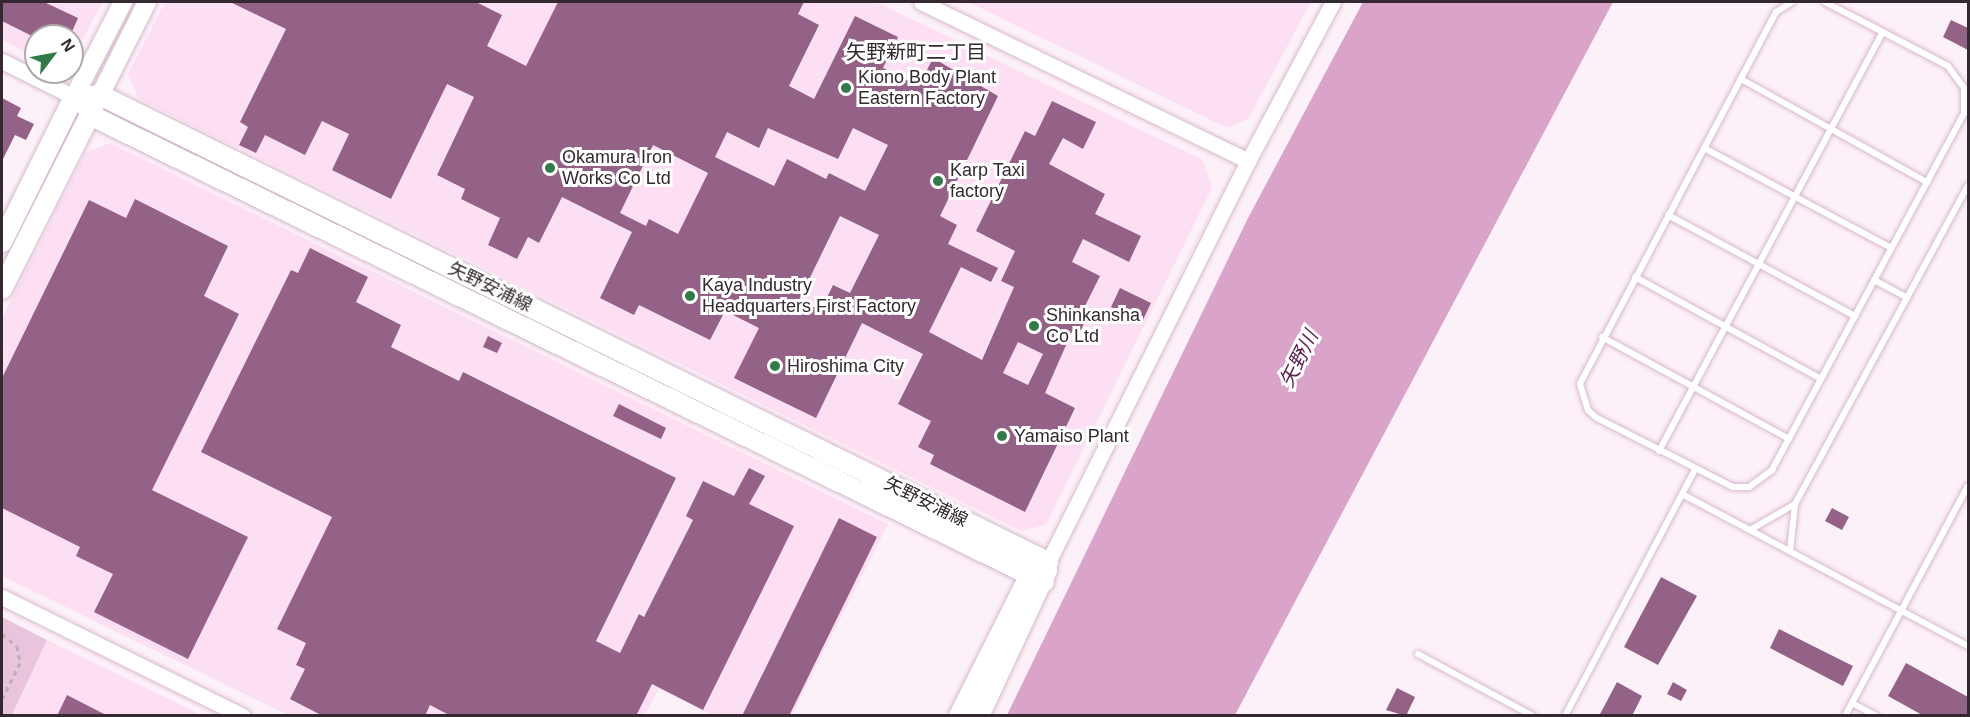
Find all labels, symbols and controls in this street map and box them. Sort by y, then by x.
north arrow [24,24,84,84]
text: N [58,36,78,55]
district label: 矢野新町二丁目 [846,40,986,64]
place label: Kiono Body Plant Eastern Factory [858,67,996,110]
marker: Kiono Body Plant Eastern Factory [839,81,853,95]
place label: Okamura Iron Works Co Ltd [562,147,672,190]
place label: Karp Taxi factory [950,160,1025,202]
marker: Okamura Iron Works Co Ltd [543,161,557,175]
marker: Karp Taxi factory [931,174,945,188]
street label: 矢野安浦線 [445,258,535,316]
place label: Kaya Industry Headquarters First Factory [702,275,916,318]
marker: Kaya Industry Headquarters First Factory [683,289,697,303]
place label: Shinkansha Co Ltd [1046,305,1140,348]
marker: Shinkansha Co Ltd [1027,319,1041,333]
water label: 矢野川 [1275,327,1323,391]
place label: Hiroshima City [787,355,904,377]
marker: Hiroshima City [768,359,782,373]
place label: Yamaiso Plant [1014,425,1129,447]
marker: Yamaiso Plant [995,429,1009,443]
street label: 矢野安浦線 [881,473,971,531]

